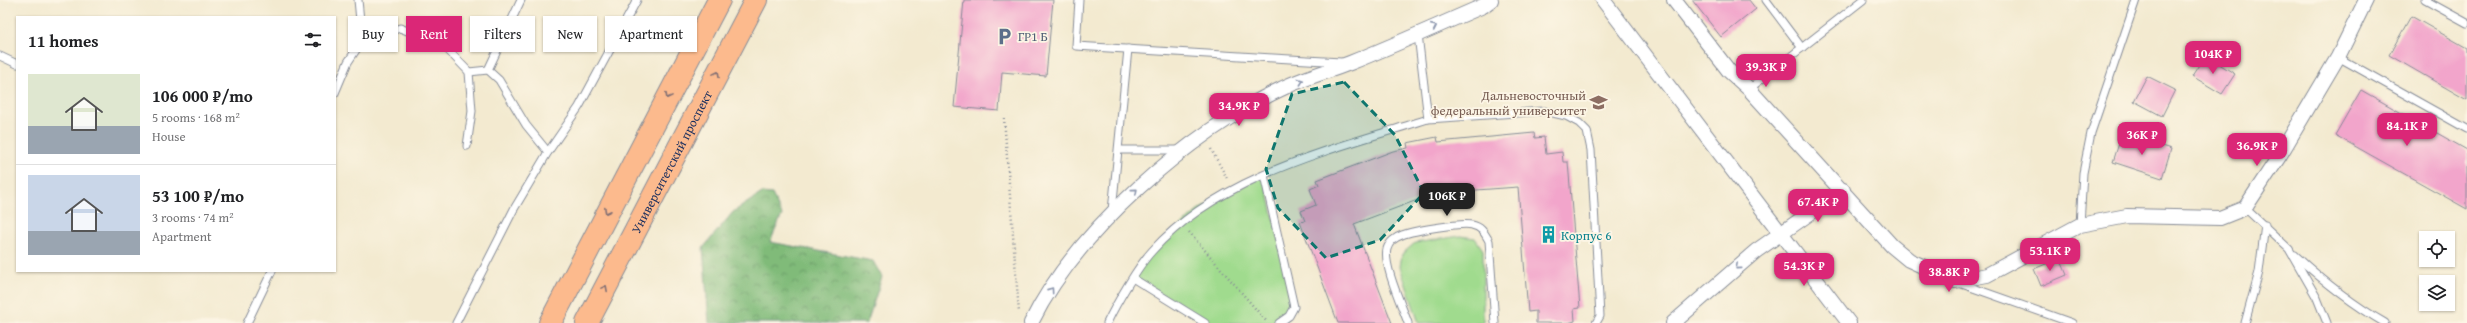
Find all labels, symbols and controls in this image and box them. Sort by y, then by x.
chip: Buy [348,16,398,52]
chip: Rent [406,16,462,52]
chip: Filters [470,16,535,52]
chip: New [543,16,597,52]
chip: Apartment [605,16,697,52]
one-way arrow [1430,24,1438,32]
parking icon: ГР1 Б [995,26,1015,46]
place label: ГР1 Б [1018,27,1048,46]
text: 11 homes [28,28,99,53]
icon: filters [302,29,324,51]
pin: 104K ₽ [2180,41,2246,75]
text: 104K ₽ [2194,44,2232,63]
pin: 39.3K ₽ [1729,54,1803,88]
text: 39.3K ₽ [1745,57,1787,76]
one-way arrow [712,71,720,78]
one-way arrow [1297,78,1304,86]
text: 106 000 ₽/mo [152,83,253,108]
street label: Университетский проспект [627,86,717,237]
place label: Дальневосточный федеральный университет [1431,86,1587,120]
icon: home [60,90,108,138]
one-way arrow [665,92,672,99]
school or university icon: Дальневосточный федеральный университет [1589,92,1609,112]
pin: 34.9K ₽ [1202,93,1276,127]
text: 34.9K ₽ [1218,96,1260,115]
text: 5 rooms · 168 m² [152,108,240,127]
pin: 84.1K ₽ [2370,113,2444,147]
text: 84.1K ₽ [2386,116,2428,135]
pin: 36K ₽ [2114,122,2170,156]
text: 36K ₽ [2126,125,2158,144]
text: House [152,127,186,146]
pin: 36.9K ₽ [2220,133,2294,167]
text: 36.9K ₽ [2236,136,2278,155]
text: 53 100 ₽/mo [152,183,244,208]
pin: 106K ₽ [1414,183,1480,217]
text: 106K ₽ [1428,186,1466,205]
one-way arrow [1131,189,1138,196]
pin: 67.4K ₽ [1781,189,1855,223]
icon: home [60,191,108,239]
text: 67.4K ₽ [1797,192,1839,211]
one-way arrow [604,207,612,214]
text: 3 rooms · 74 m² [152,208,234,227]
building icon: Корпус 6 [1538,225,1558,245]
place label: Корпус 6 [1561,226,1611,245]
text: Apartment [152,227,212,246]
map controls [2419,231,2455,311]
button: locate [2419,231,2455,267]
pin: 53.1K ₽ [2013,238,2087,272]
text: 53.1K ₽ [2029,241,2071,260]
pin: 54.3K ₽ [1767,253,1841,287]
text: 54.3K ₽ [1783,256,1825,275]
pin: 38.8K ₽ [1912,259,1986,293]
one-way arrow [1735,262,1742,269]
text: 38.8K ₽ [1928,262,1970,281]
button: layers [2419,275,2455,311]
one-way arrow [600,285,607,293]
one-way arrow [1047,287,1054,294]

